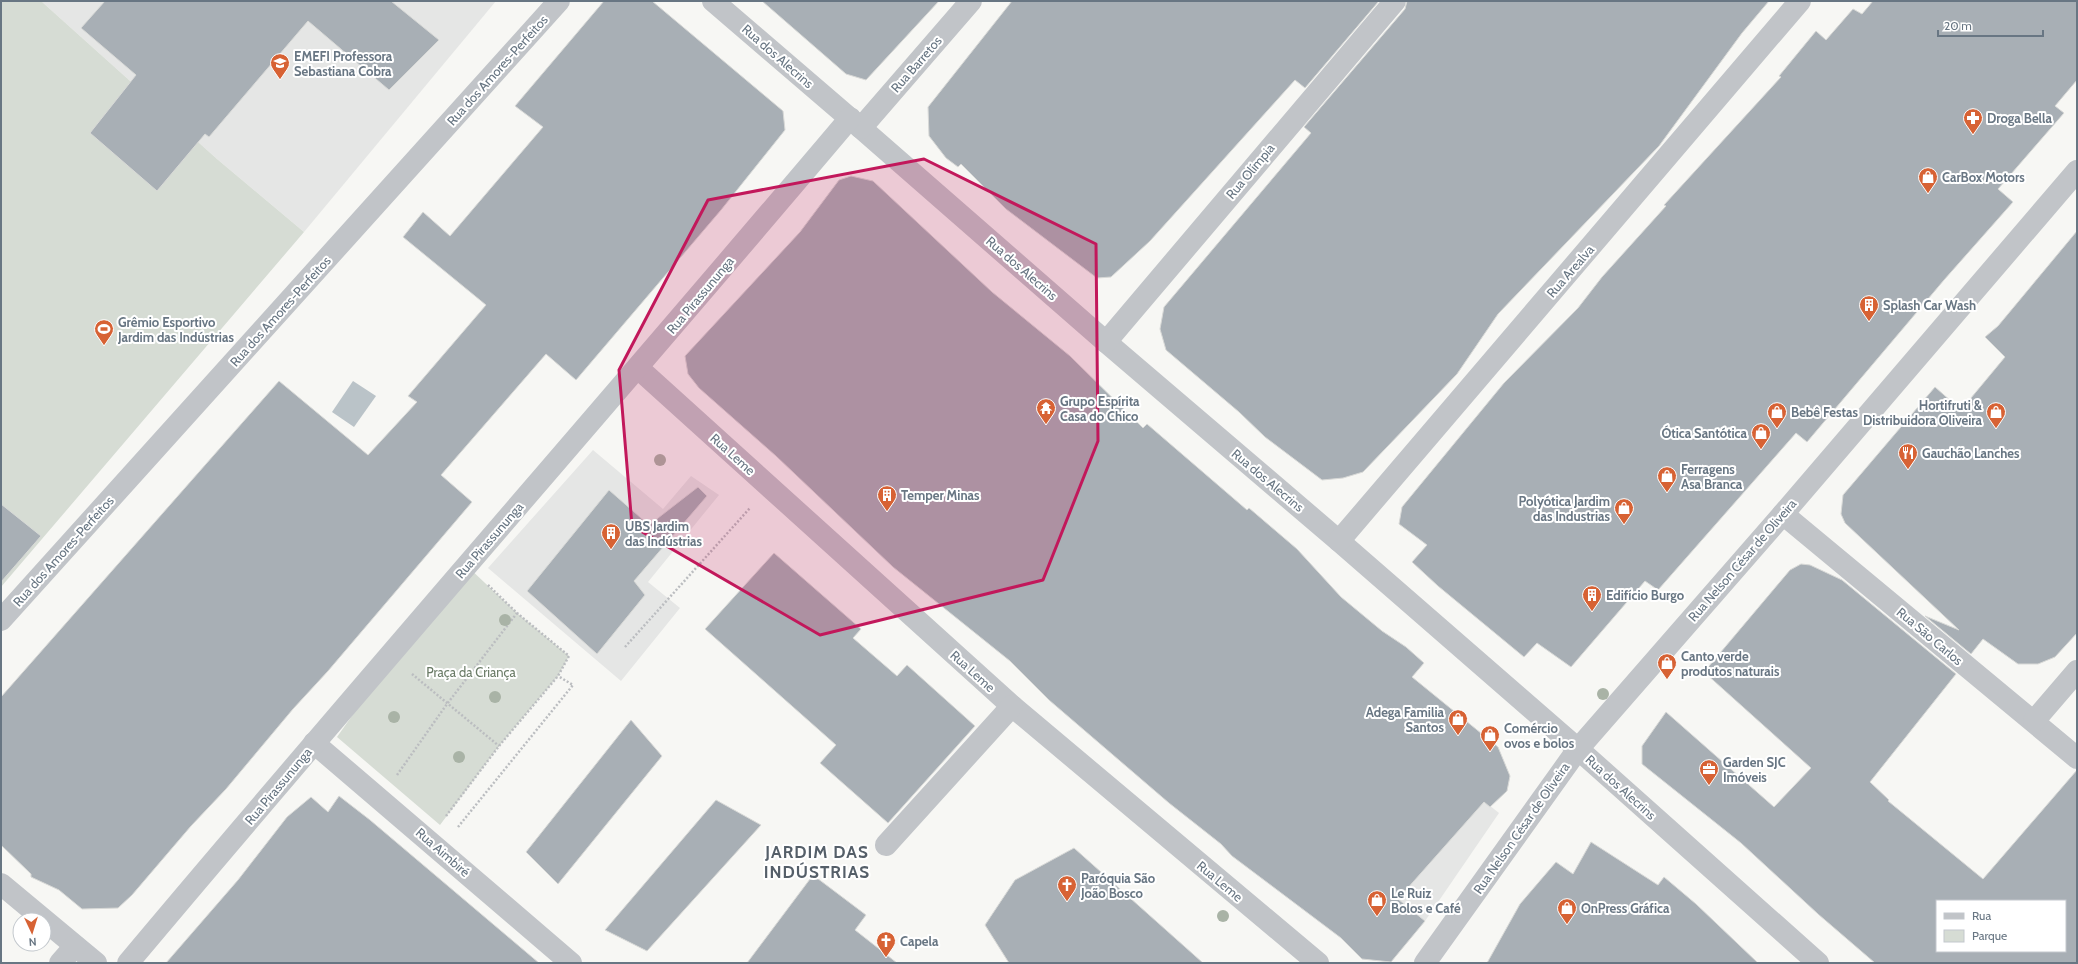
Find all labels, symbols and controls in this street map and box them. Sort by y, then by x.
street label: Rua dos Amores-Perfeitos [443,11,551,128]
scale bar [1938,12,2043,38]
text: 20 m [1944,18,1972,33]
street label: Rua dos Alecrins [739,21,817,92]
street label: Rua Barretos [887,32,945,95]
place label: EMEFI Professora Sebastiana Cobra [294,48,393,79]
school or university icon: EMEFI Professora Sebastiana Cobra [269,52,291,80]
pharmacy icon: Droga Bella [1962,107,1984,135]
place label: Droga Bella [1987,110,2052,126]
street label: Rua Olímpia [1222,140,1278,202]
shop icon: CarBox Motors [1917,166,1939,194]
place label: CarBox Motors [1942,169,2025,185]
street label: Rua dos Alecrins [983,233,1061,304]
street label: Rua Arealva [1543,241,1598,300]
street label: Rua dos Amores-Perfeitos [226,252,334,369]
street label: Rua Pirassununga [663,253,737,337]
building icon: Splash Car Wash [1858,294,1880,322]
place label: Splash Car Wash [1883,297,1976,313]
place label: Grêmio Esportivo Jardim das Indústrias [117,314,234,345]
sports icon: Grêmio Esportivo Jardim das Indústrias [93,318,115,346]
place label: Grupo Espírita Casa do Chico [1060,393,1140,424]
temple icon: Grupo Espírita Casa do Chico [1035,397,1057,425]
place label: Hortifruti & Distribuidora Oliveira [1863,397,1983,428]
shop icon: Bebê Festas [1766,401,1788,429]
shop icon: Hortifruti & Distribuidora Oliveira [1985,401,2007,429]
place label: Bebê Festas [1791,404,1858,420]
shop icon: Ótica Santótica [1750,422,1772,450]
place label: Ótica Santótica [1661,425,1748,441]
street label: Rua Leme [707,430,759,478]
restaurant icon: Gauchão Lanches [1897,442,1919,470]
street label: Rua dos Alecrins [1229,445,1308,515]
place label: Gauchão Lanches [1922,445,2020,461]
place label: Ferragens Asa Branca [1681,461,1743,492]
shop icon: Ferragens Asa Branca [1656,465,1678,493]
building icon: Temper Minas [876,484,898,512]
place label: Temper Minas [901,487,980,503]
street label: Rua dos Amores-Perfeitos [9,492,117,609]
place label: Polyótica Jardim das Industrias [1519,493,1611,524]
street label: Rua Nelson César de Oliveira [1685,495,1800,624]
shop icon: Polyótica Jardim das Industrias [1613,497,1635,525]
street label: Rua Pirassununga [452,498,527,581]
place label: UBS Jardim das Indústrias [625,518,703,549]
building icon: UBS Jardim das Indústrias [600,522,622,550]
building icon: Edifício Burgo [1581,584,1603,612]
place label: Edifício Burgo [1606,587,1685,603]
street label: Rua São Carlos [1894,604,1967,669]
street label: Rua Leme [947,647,999,695]
place label: Canto verde produtos naturais [1681,648,1780,679]
shop icon: Canto verde produtos naturais [1656,652,1678,680]
park label: Praça da Criança [426,664,516,680]
place label: Adega Familia Santos [1366,704,1445,735]
shop icon: Adega Familia Santos [1447,708,1469,736]
place label: Comércio ovos e bolos [1504,720,1575,751]
shop icon: Comércio ovos e bolos [1479,724,1501,752]
street label: Rua Pirassununga [241,744,315,828]
street label: Rua dos Alecrins [1582,751,1660,823]
place label: Garden SJC Imóveis [1723,754,1786,785]
office icon: Garden SJC Imóveis [1698,758,1720,786]
street label: Rua Nelson César de Oliveira [1470,759,1573,897]
street label: Rua Aimbiré [413,824,474,880]
district label: JARDIM DAS INDÚSTRIAS [764,842,870,882]
street label: Rua Leme [1194,857,1246,905]
place label: Paróquia São João Bosco [1080,870,1156,901]
church icon: Paróquia São João Bosco [1056,874,1078,902]
place label: Le Ruiz Bolos e Café [1391,885,1461,916]
shop icon: Le Ruiz Bolos e Café [1366,889,1388,917]
shop icon: OnPress Gráfica [1556,897,1578,925]
place label: OnPress Gráfica [1581,900,1670,916]
legend [1936,900,2066,952]
text: Rua [1972,908,1991,923]
north arrow [12,912,52,952]
text: Parque [1972,928,2007,943]
church icon: Capela [875,930,897,958]
place label: Capela [900,933,939,949]
text: N [28,935,37,949]

